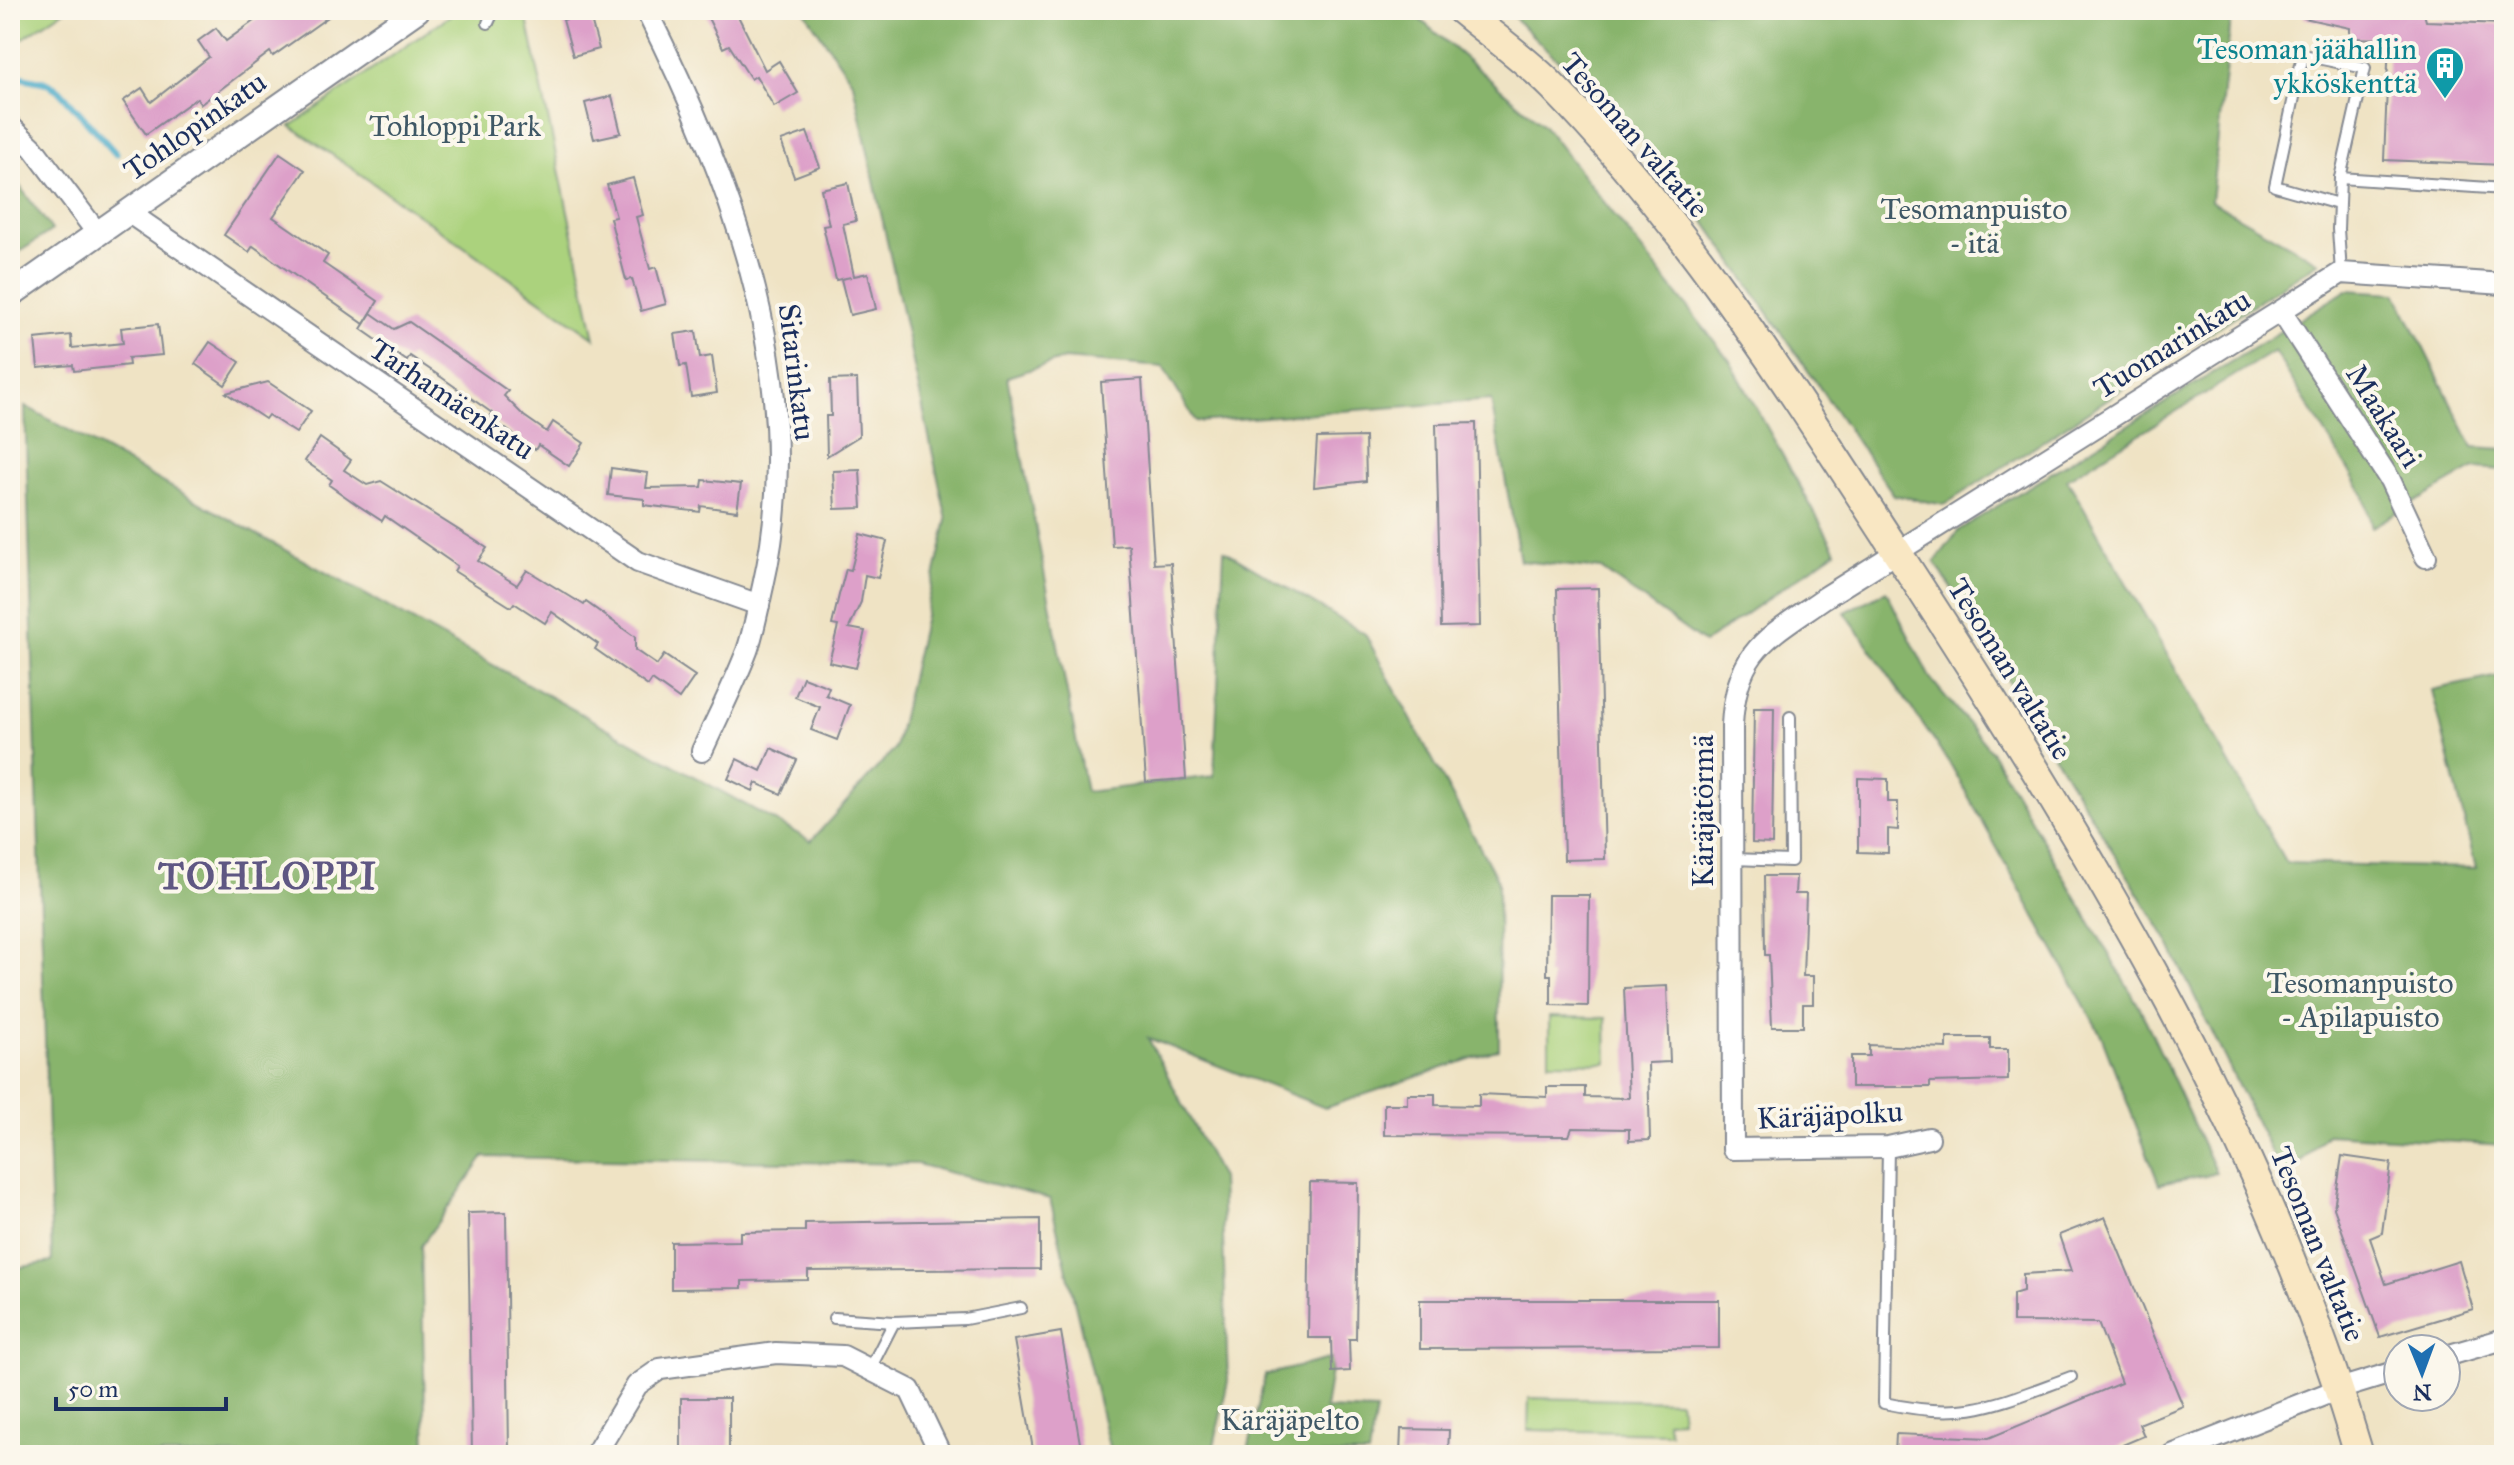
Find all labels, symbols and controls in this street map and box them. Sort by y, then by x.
place label: Tesoman jäähallin ykköskenttä [2197,31,2417,101]
street label: Tesoman valtatie [1554,45,1716,225]
building icon: Tesoman jäähallin ykköskenttä [2424,45,2466,100]
street label: Tohlopinkatu [117,64,273,188]
park label: Tohloppi Park [369,108,541,144]
park label: Tesomanpuisto - itä [1880,191,2068,261]
street label: Tuomarinkatu [2087,282,2257,406]
street label: Sitarinkatu [771,302,823,442]
street label: Tarhamäenkatu [363,331,541,467]
street label: Maakaari [2338,358,2430,474]
street label: Tesoman valtatie [1940,572,2080,766]
street label: Käräjätörmä [1685,734,1721,887]
district label: TOHLOPPI [158,853,378,899]
park label: Tesomanpuisto - Apilapuisto [2266,965,2454,1035]
street label: Käräjäpolku [1756,1093,1904,1137]
street label: Tesoman valtatie [2263,1141,2373,1347]
north arrow [2382,1333,2462,1413]
scale bar [56,1361,226,1411]
text: 50 m [68,1374,118,1404]
text: N [2412,1379,2432,1406]
park label: Käräjäpelto [1220,1402,1360,1438]

